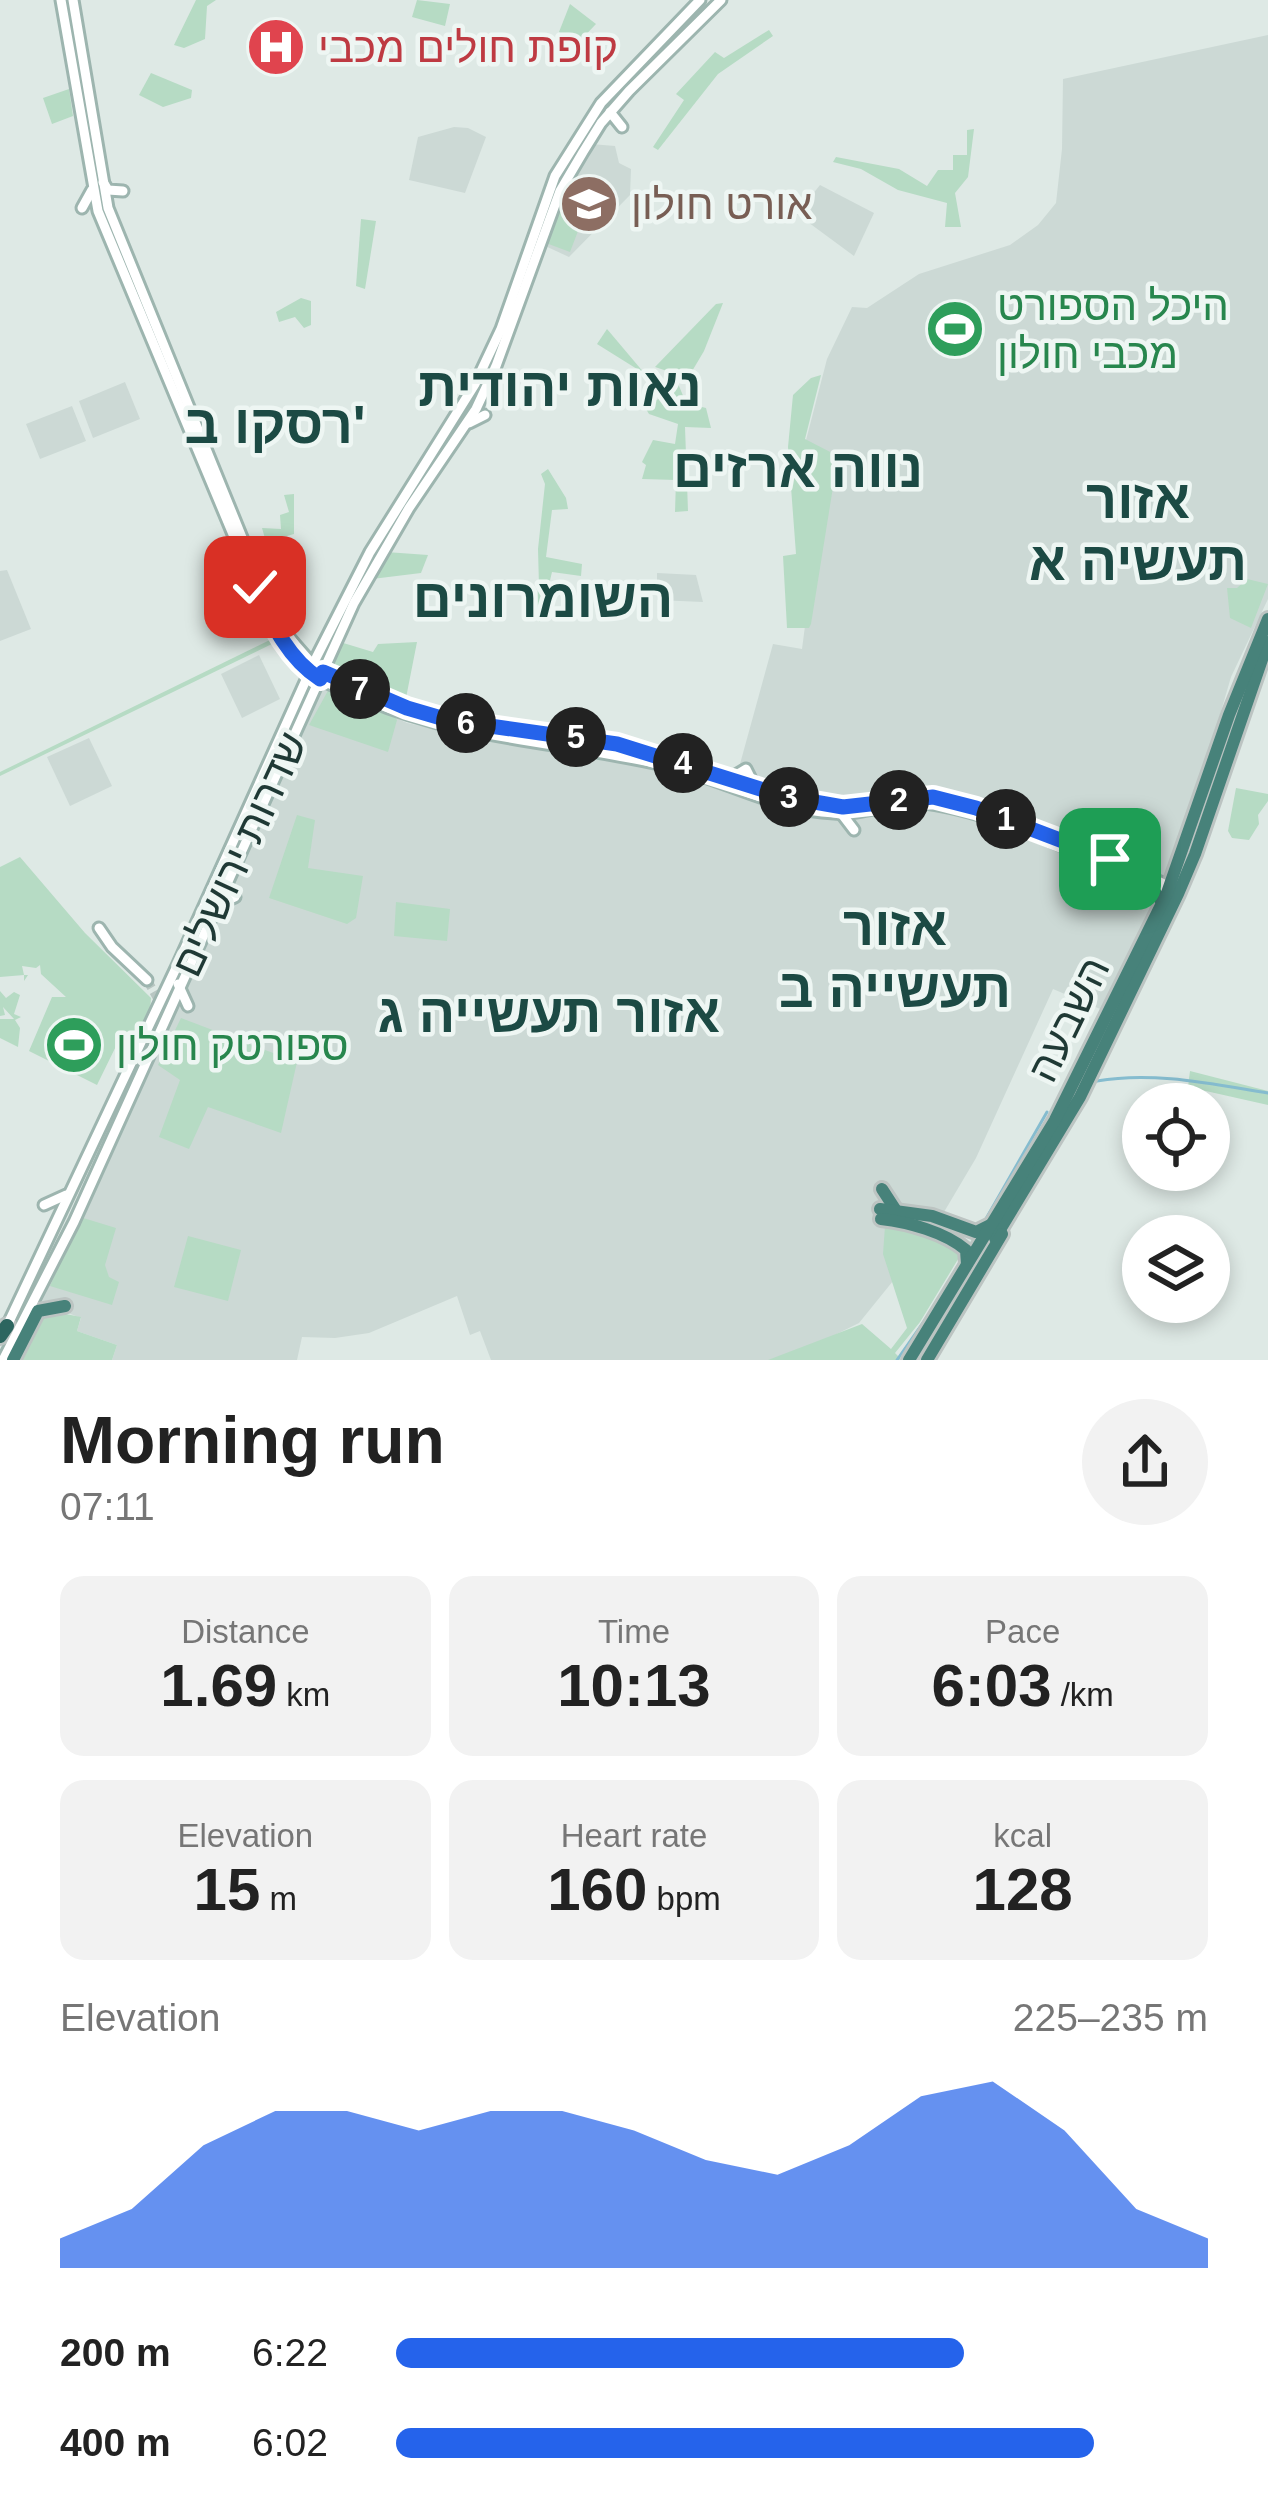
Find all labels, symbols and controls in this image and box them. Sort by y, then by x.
hospital icon: קופת חולים מכבי [245,16,307,78]
place label: קופת חולים מכבי [318,24,618,71]
school or university icon: אורט חולון [558,173,620,235]
place label: אורט חולון [631,181,812,228]
place label: היכל הספורט מכבי חולון [997,282,1229,377]
sports icon: היכל הספורט מכבי חולון [924,298,986,360]
district label: נאות יהודית [418,357,702,417]
district label: רסקו ב' [184,394,366,454]
district label: נווה ארזים [673,438,923,498]
district label: אזור תעשיה א [1029,469,1247,591]
pin [204,536,306,638]
icon: check [222,554,288,620]
district label: השומרונים [413,568,673,628]
pin: 7 [330,659,390,719]
text: 7 [351,670,369,707]
pin: 6 [436,693,496,753]
text: 6 [457,704,475,741]
pin: 5 [546,707,606,767]
text: 5 [567,718,585,755]
street label: שדרות ירושלים [162,725,316,984]
pin: 4 [653,733,713,793]
text: 4 [674,744,692,781]
pin: 3 [759,767,819,827]
pin: 2 [869,770,929,830]
text: 3 [780,778,798,815]
text: 2 [890,781,908,818]
pin: 1 [976,789,1036,849]
text: 1 [997,800,1015,837]
pin [1059,808,1161,910]
icon: arrive [1077,826,1143,892]
district label: אזור תעשייה ב [779,896,1011,1018]
street label: השבעה [1018,949,1119,1089]
district label: אזור תעשייה ג [378,983,720,1043]
sports icon: ספורטק חולון [43,1014,105,1076]
place label: ספורטק חולון [116,1022,349,1069]
map controls [1122,1083,1230,1323]
button: locate [1122,1083,1230,1191]
button: layers [1122,1215,1230,1323]
button: share [1082,1399,1208,1525]
text: Morning run [60,1403,445,1477]
text: 07:11 [60,1485,155,1528]
text: Distance [181,1613,310,1650]
text: Time [598,1613,670,1650]
text: Pace [985,1613,1060,1650]
text: 1.69 [160,1652,277,1719]
text: 10:13 [557,1652,711,1719]
text: 6:03 [931,1652,1052,1719]
text: km [277,1676,330,1713]
text: /km [1052,1676,1114,1713]
text: Elevation [177,1817,313,1854]
text: Heart rate [561,1817,707,1854]
text: kcal [993,1817,1052,1854]
text: 15 [194,1856,260,1923]
text: 160 [547,1856,647,1923]
text: 128 [973,1856,1073,1923]
text: m [260,1880,297,1917]
text: bpm [647,1880,721,1917]
text: Elevation [60,1996,220,2039]
text: 225–235 m [1013,1996,1208,2039]
text: 200 m [60,2331,171,2374]
text: 6:22 [252,2331,328,2374]
text: 400 m [60,2421,171,2464]
text: 6:02 [252,2421,328,2464]

